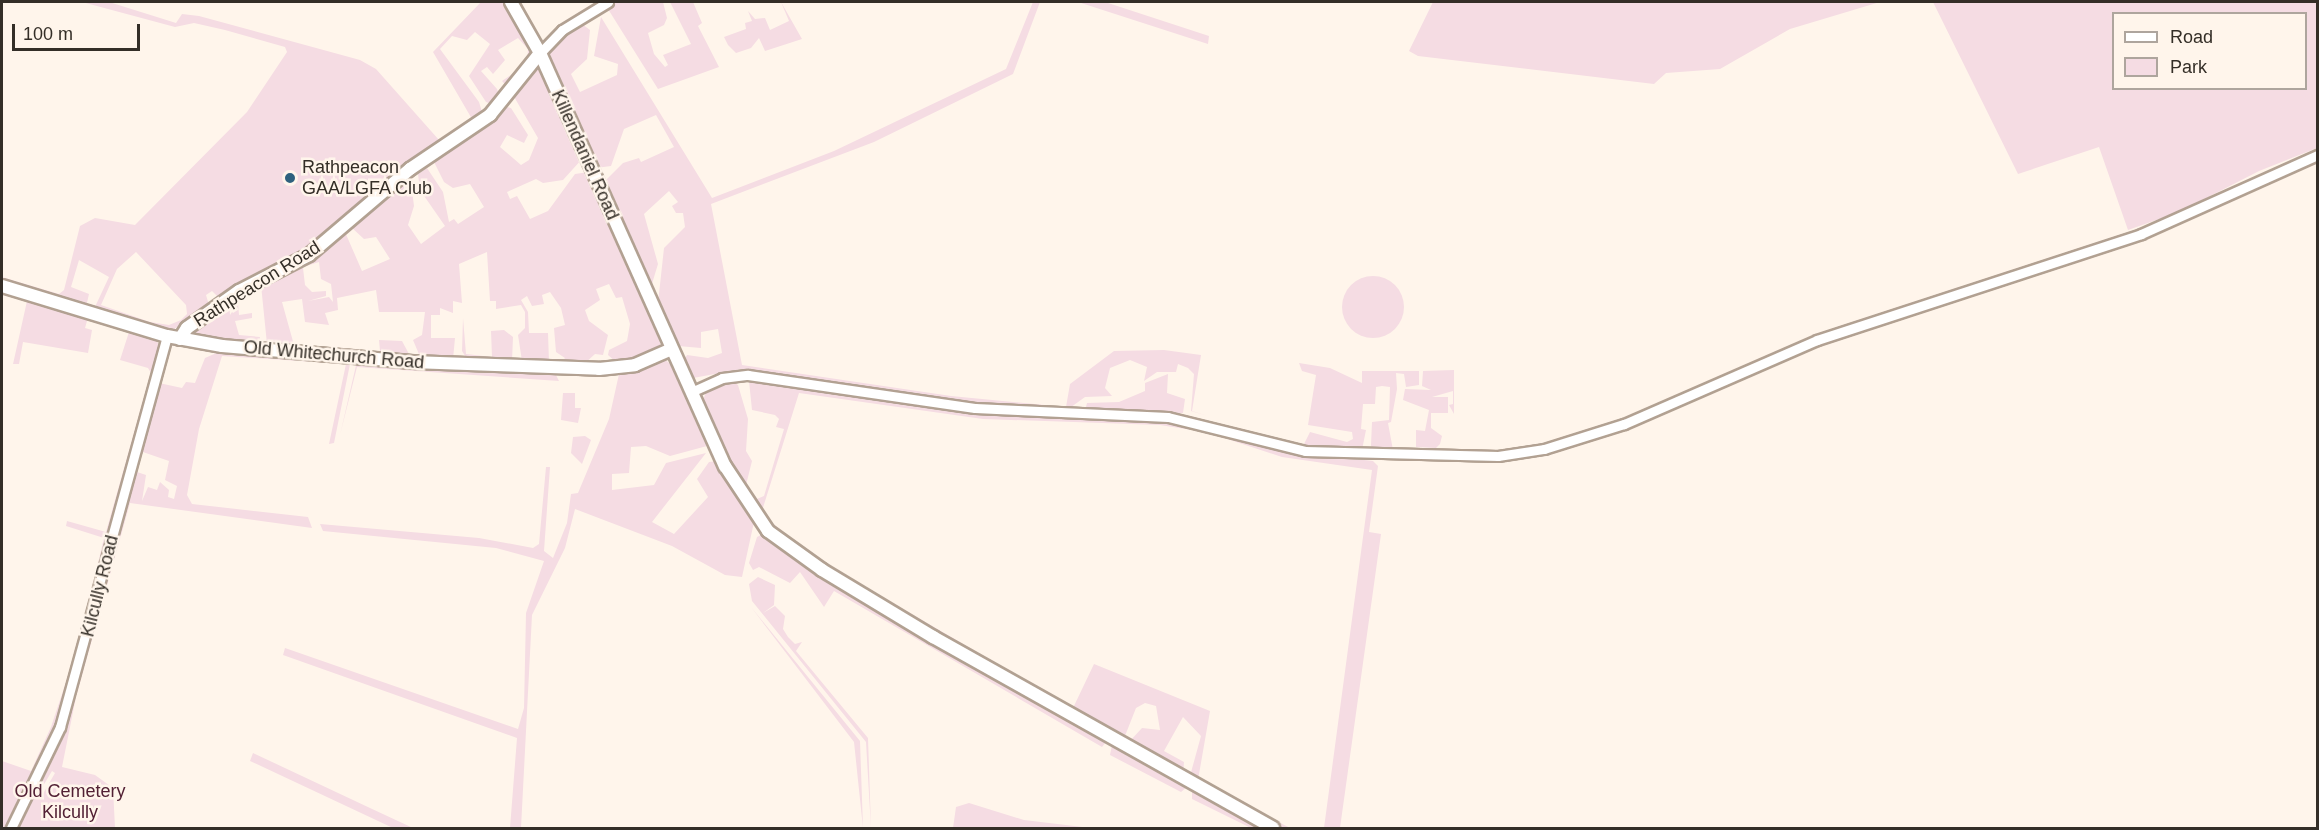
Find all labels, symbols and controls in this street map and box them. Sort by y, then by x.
scale bar [15,12,142,50]
legend [2112,12,2307,90]
text: 100 m [23,24,73,44]
text: Road [2170,27,2213,47]
text: Park [2170,57,2207,77]
street label: Killendaniel Road [547,87,623,223]
place label: Rathpeacon GAA/LGFA Club [302,157,433,200]
marker: Rathpeacon GAA/LGFA Club [283,171,297,185]
street label: Rathpeacon Road [190,236,324,332]
street label: Old Whitechurch Road [243,336,425,374]
street label: Kilcully Road [77,533,123,639]
park label: Old Cemetery Kilcully [14,781,126,824]

